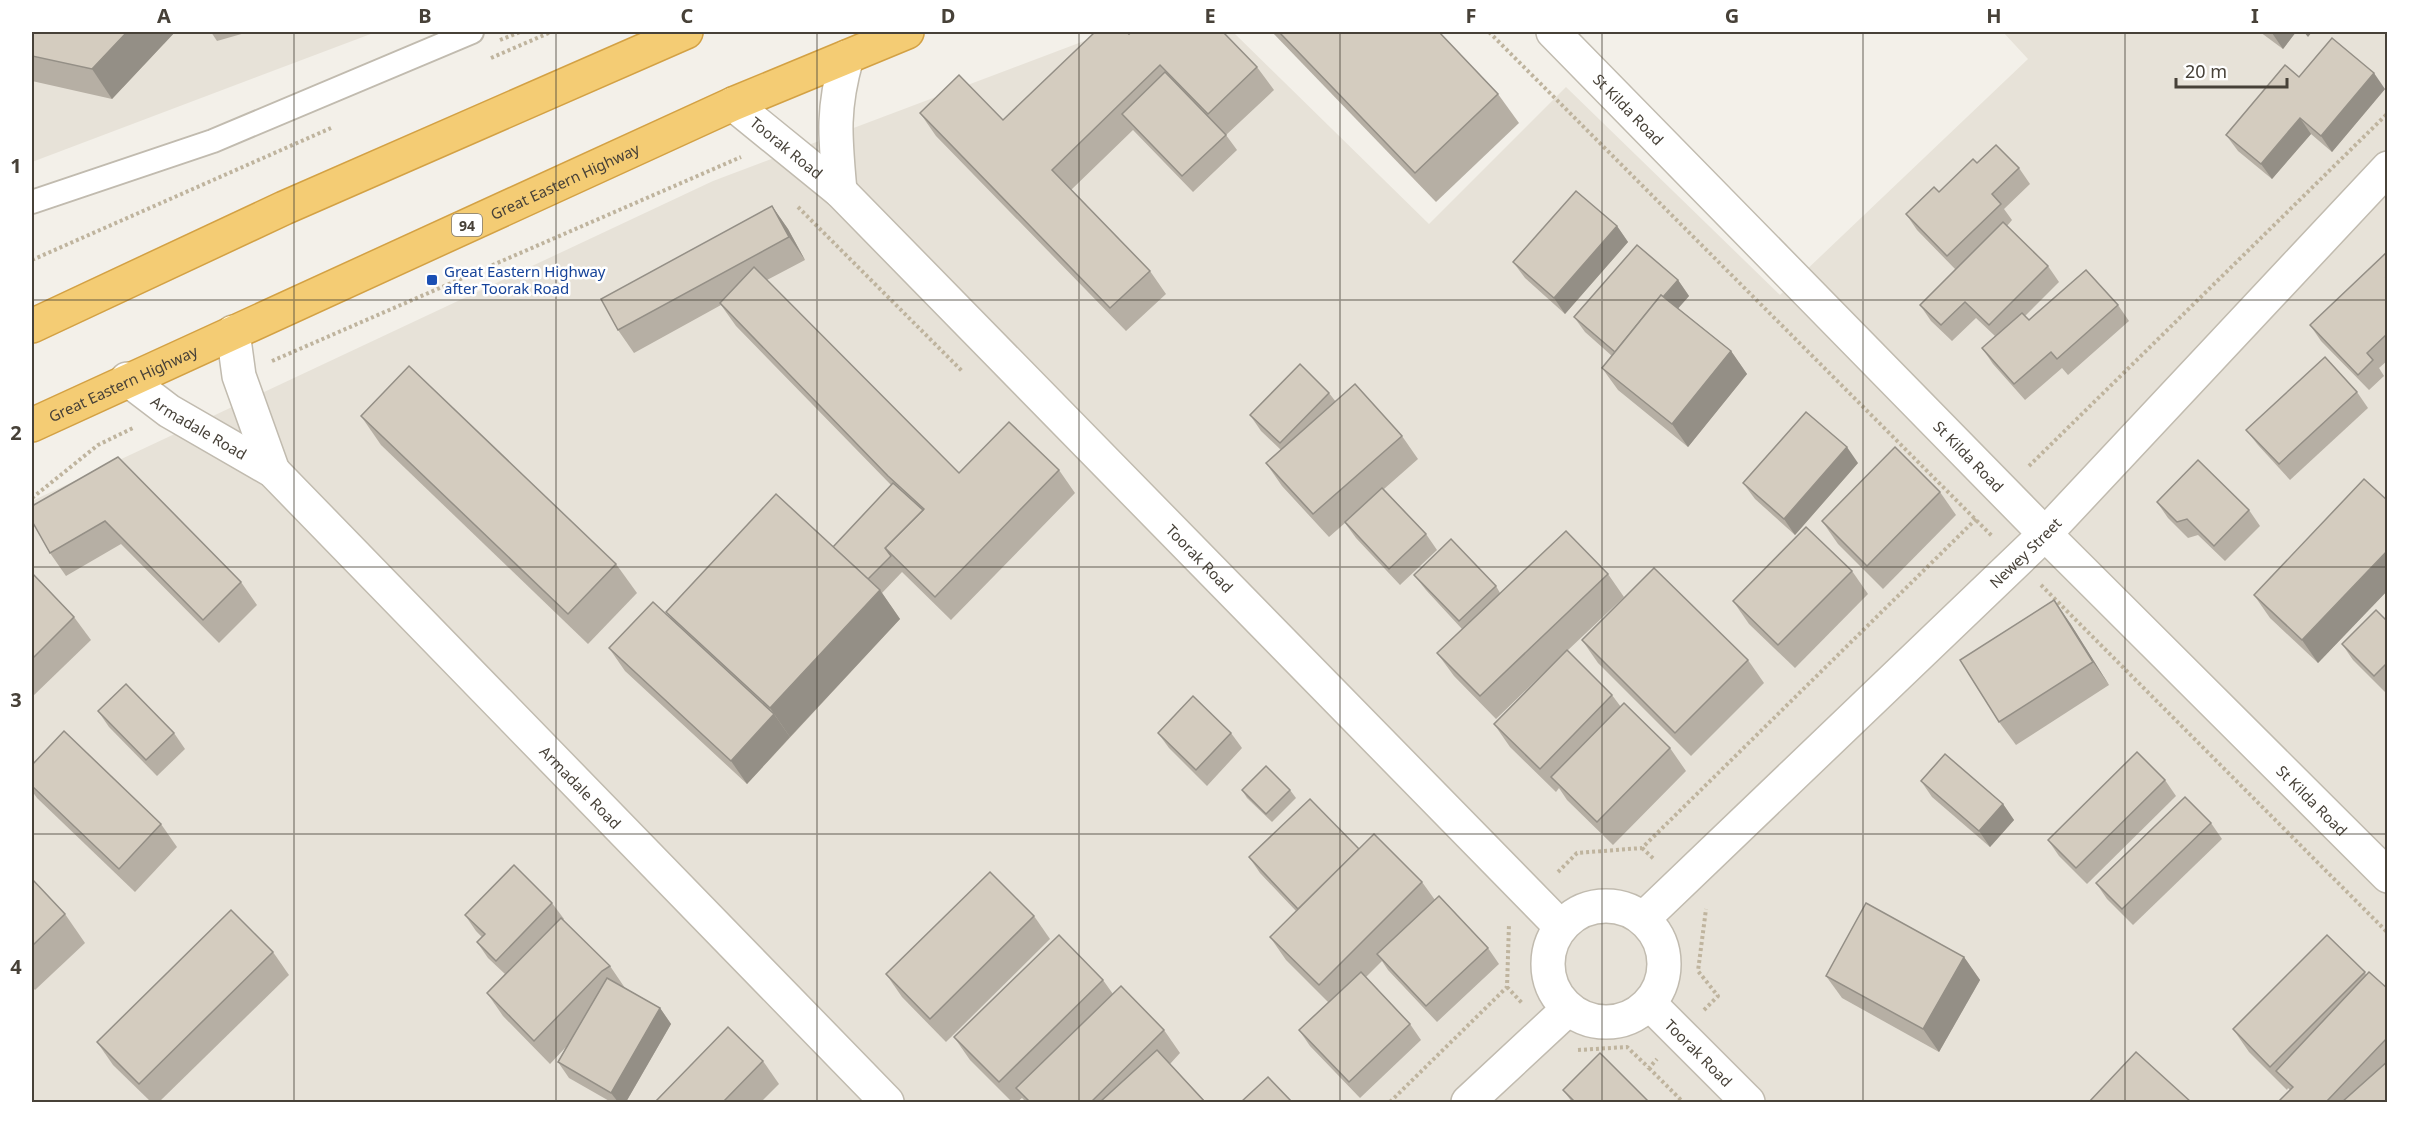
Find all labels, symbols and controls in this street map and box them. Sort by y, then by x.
text: A [157,2,171,29]
text: B [418,2,432,29]
text: C [681,2,694,29]
text: D [941,2,955,29]
text: E [1204,2,1216,29]
text: F [1466,2,1476,29]
text: G [1725,2,1739,29]
text: H [1986,2,2002,29]
text: I [2251,2,2259,29]
scale bar [2176,51,2287,89]
text: 20 m [2185,59,2227,83]
street label: St Kilda Road [1589,69,1668,149]
street label: Toorak Road [746,112,827,183]
street label: Great Eastern Highway [487,138,643,224]
text: 1 [10,152,22,179]
road number: 94 [452,214,482,236]
place label: Great Eastern Highway after Toorak Road [444,261,606,298]
marker: Great Eastern Highway after Toorak Road [425,273,439,287]
street label: Great Eastern Highway [45,340,201,426]
street label: Armadale Road [147,391,250,464]
street label: St Kilda Road [1929,416,2008,496]
text: 2 [10,419,22,446]
street label: Newey Street [1985,513,2066,592]
street label: Toorak Road [1162,520,1238,597]
text: 3 [10,686,22,713]
street label: Armadale Road [536,741,626,833]
street label: St Kilda Road [2272,761,2352,840]
text: 4 [10,953,22,980]
street label: Toorak Road [1661,1015,1737,1091]

